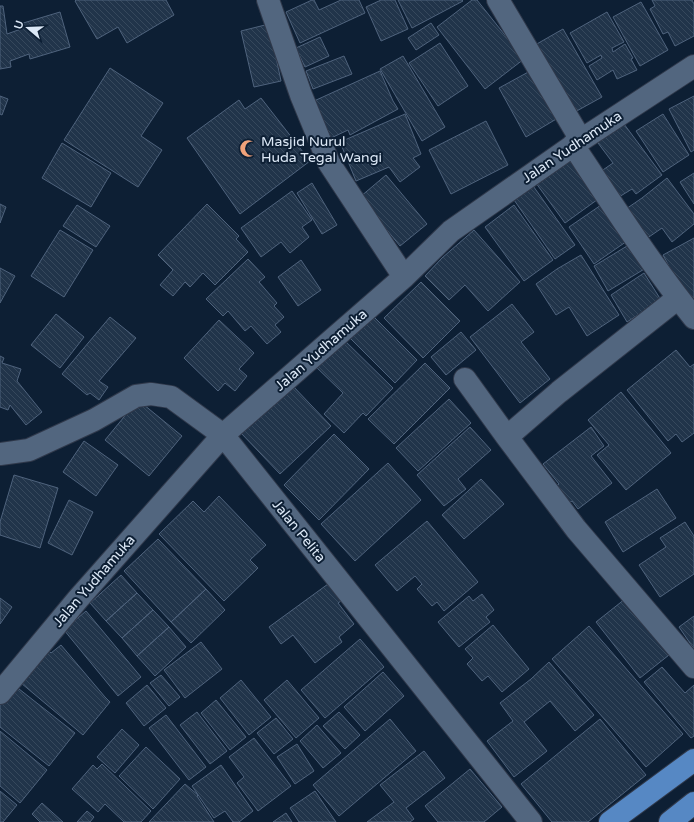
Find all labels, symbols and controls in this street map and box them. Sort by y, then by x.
north arrow [8,8,48,48]
text: U [12,19,27,31]
street label: Jalan Yudhamuka [519,107,625,187]
place label: Masjid Nurul Huda Tegal Wangi [261,133,382,166]
mosque icon: Masjid Nurul Huda Tegal Wangi [238,139,258,159]
street label: Jalan Yudhamuka [272,305,370,395]
street label: Jalan Pelita [269,496,329,566]
street label: Jalan Yudhamuka [49,532,139,630]

